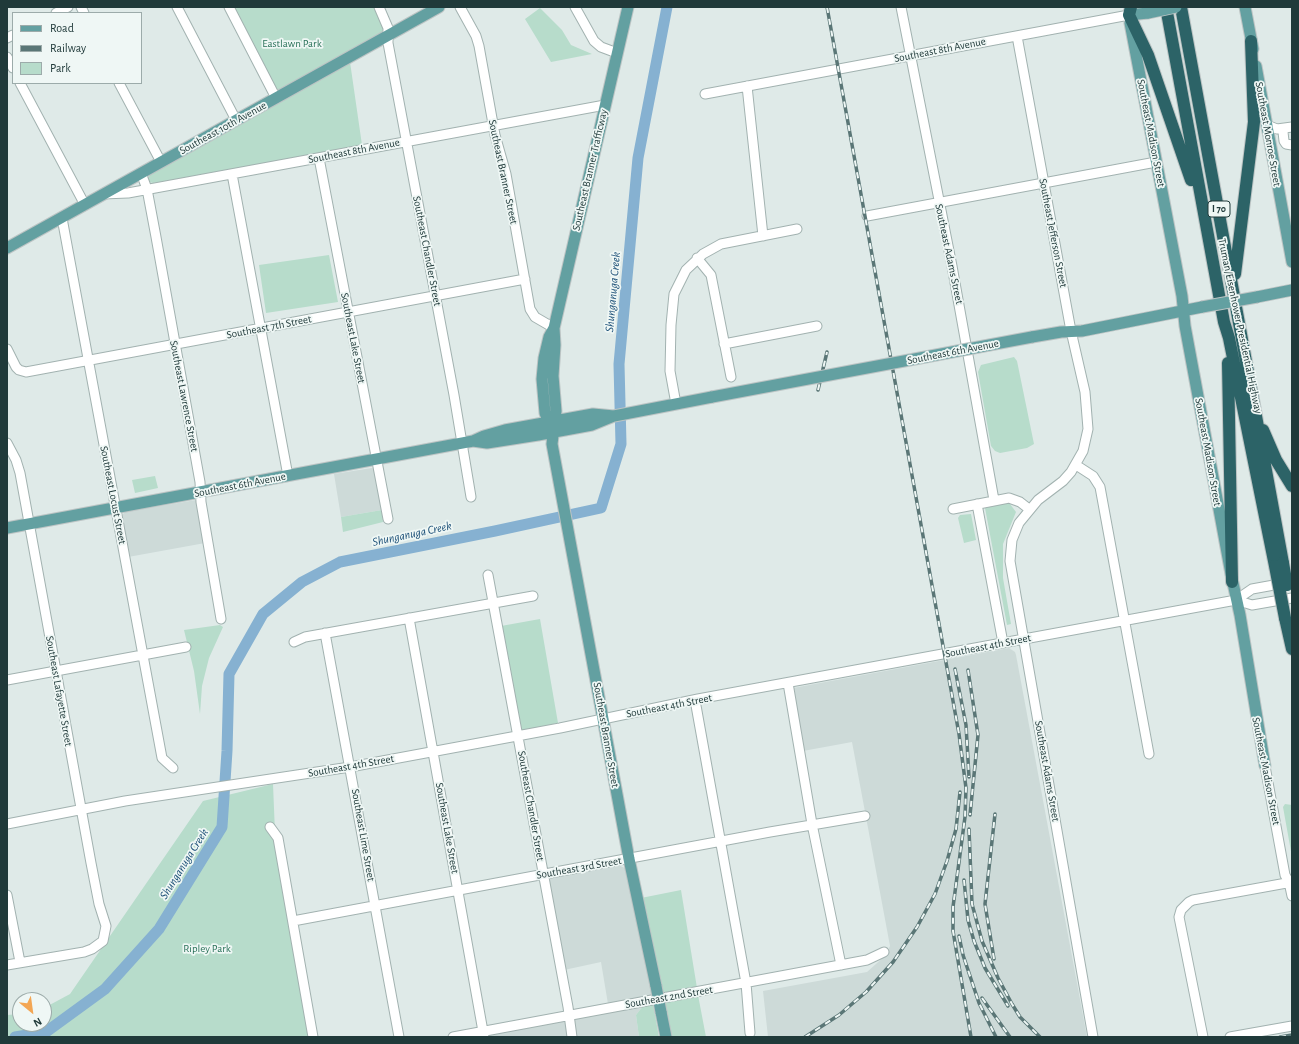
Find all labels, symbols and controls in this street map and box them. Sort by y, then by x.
legend [12,12,142,84]
text: Road [50,22,74,34]
street label: Southeast 8th Avenue [893,35,987,65]
park label: Eastlawn Park [262,37,322,51]
text: Railway [50,42,86,54]
text: Park [50,62,71,74]
street label: Southeast Madison Street [1134,78,1168,188]
street label: Southeast Monroe Street [1252,81,1284,187]
street label: Southeast 10th Avenue [177,99,269,157]
street label: Southeast Branner Trafficway [570,108,610,232]
street label: Southeast Branner Street [485,119,521,225]
street label: Southeast 8th Avenue [307,136,401,166]
street label: Southeast Jefferson Street [1036,177,1070,289]
street label: Southeast Chandler Street [410,195,444,307]
road number: I 70 [1208,201,1230,217]
street label: Southeast Adams Street [932,203,966,305]
street label: Truman/Eisenhower Presidential Highway [1215,237,1265,415]
water label: Shunganuga Creek [602,251,624,333]
street label: Southeast Lake Street [338,292,368,384]
street label: Southeast 7th Street [225,312,313,342]
street label: Southeast 6th Avenue [906,337,1000,367]
street label: Southeast Lawrence Street [167,339,201,453]
street label: Southeast Madison Street [1192,397,1224,507]
street label: Southeast Locust Street [97,445,129,545]
street label: Southeast 6th Avenue [193,470,287,500]
water label: Shunganuga Creek [371,519,453,549]
street label: Southeast 4th Street [944,631,1032,661]
street label: Southeast Lafayette Street [43,635,75,747]
street label: Southeast Branner Street [590,681,622,789]
street label: Southeast 4th Street [625,691,713,721]
street label: Southeast Madison Street [1249,716,1283,826]
street label: Southeast Adams Street [1032,720,1062,822]
street label: Southeast Chandler Street [515,750,547,862]
street label: Southeast 4th Street [307,752,395,780]
street label: Southeast Lake Street [433,782,461,874]
street label: Southeast Lime Street [348,788,378,882]
water label: Shunganuga Creek [157,826,211,902]
street label: Southeast 3rd Street [535,854,623,882]
park label: Ripley Park [183,942,231,956]
street label: Southeast 2nd Street [624,983,714,1011]
north arrow [12,992,52,1032]
text: N [32,1015,44,1029]

